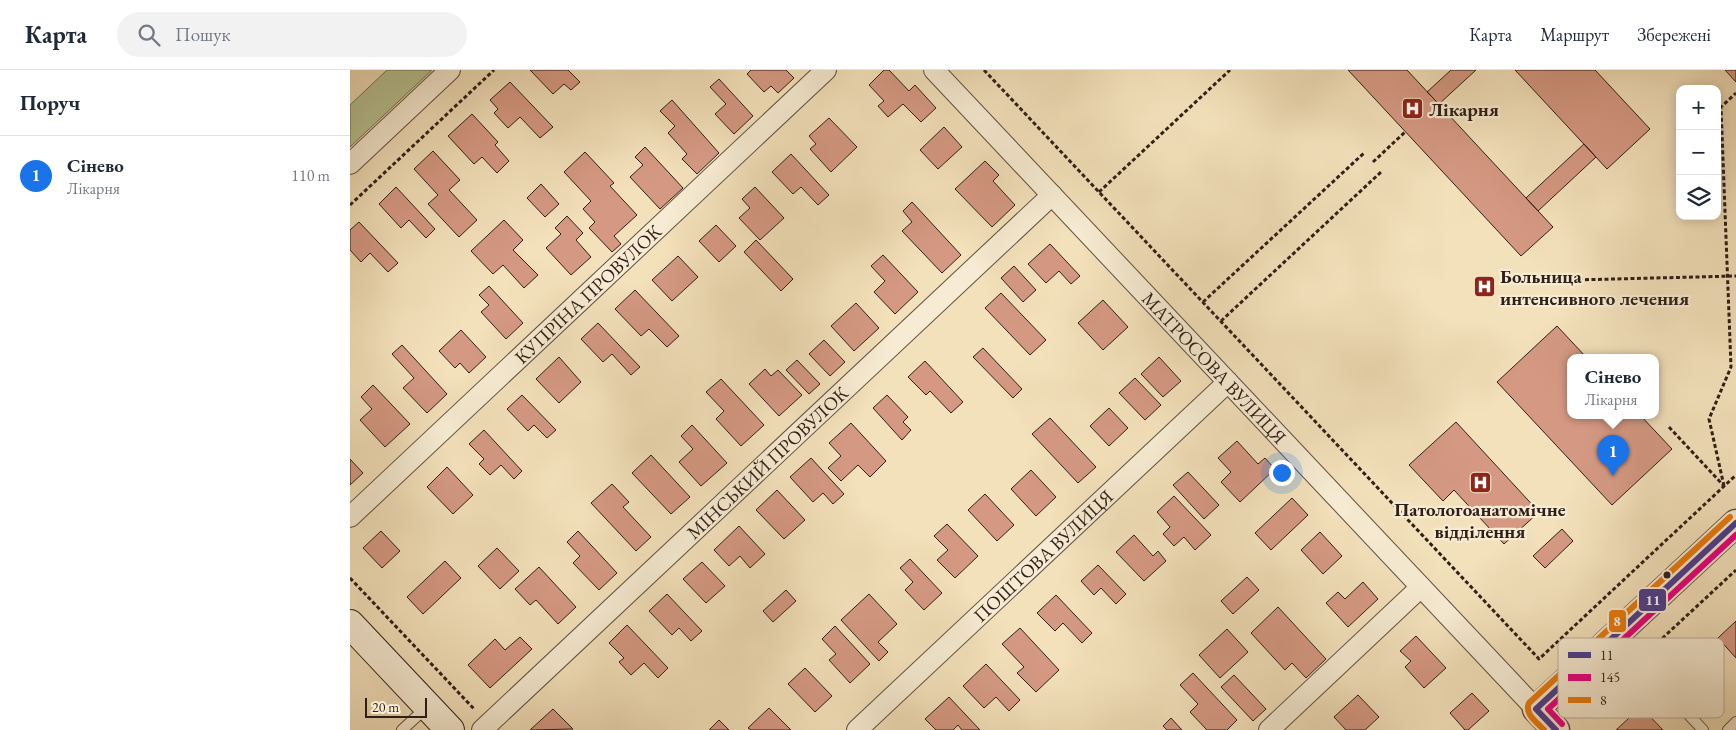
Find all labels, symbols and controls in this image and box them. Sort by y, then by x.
search box [117,12,467,57]
text: Карта [25,19,87,50]
icon: search [135,21,163,49]
text: Пошук [175,22,231,47]
text: Карта [1469,23,1512,46]
text: Маршрут [1540,23,1609,46]
text: Збережені [1637,23,1711,46]
map controls [1676,85,1721,220]
button: + [1676,85,1721,130]
text: Поруч [20,89,80,116]
hospital icon: Лікарня [1401,97,1425,121]
place label: Лікарня [1429,97,1499,122]
button: − [1676,130,1721,175]
text: Сінево [67,153,124,178]
text: 1 [32,165,40,186]
text: 110 m [291,165,330,186]
button: layers [1676,175,1721,220]
text: Лікарня [67,178,120,199]
street label: КУПРІНА ПРОВУЛОК [509,219,667,369]
place label: Больница интенсивного лечения [1500,264,1689,311]
hospital icon: Больница интенсивного лечения [1472,275,1496,299]
street label: МАТРОСОВА ВУЛИЦЯ [1136,287,1292,450]
popup [1567,354,1659,419]
text: Сінево [1585,364,1641,389]
street label: МІНСЬКИЙ ПРОВУЛОК [681,381,854,545]
text: Лікарня [1585,389,1638,410]
pin: 1 [1597,435,1629,476]
your location [1269,460,1295,486]
hospital icon: Патологоанатомічне відділення [1468,471,1492,495]
street label: ПОШТОВА ВУЛИЦЯ [968,484,1119,628]
place label: Патологоанатомічне відділення [1394,497,1566,544]
unlabelled marker [1662,570,1672,580]
line badge: 11 [1638,588,1667,612]
text: 11 [1646,591,1660,609]
line badge: 8 [1608,609,1627,633]
text: 8 [1613,612,1621,630]
legend [1558,638,1724,718]
text: 11 [1600,646,1613,664]
text: 145 [1600,668,1620,686]
text: 8 [1600,691,1607,709]
scale bar [365,695,428,718]
text: 20 m [372,698,399,716]

